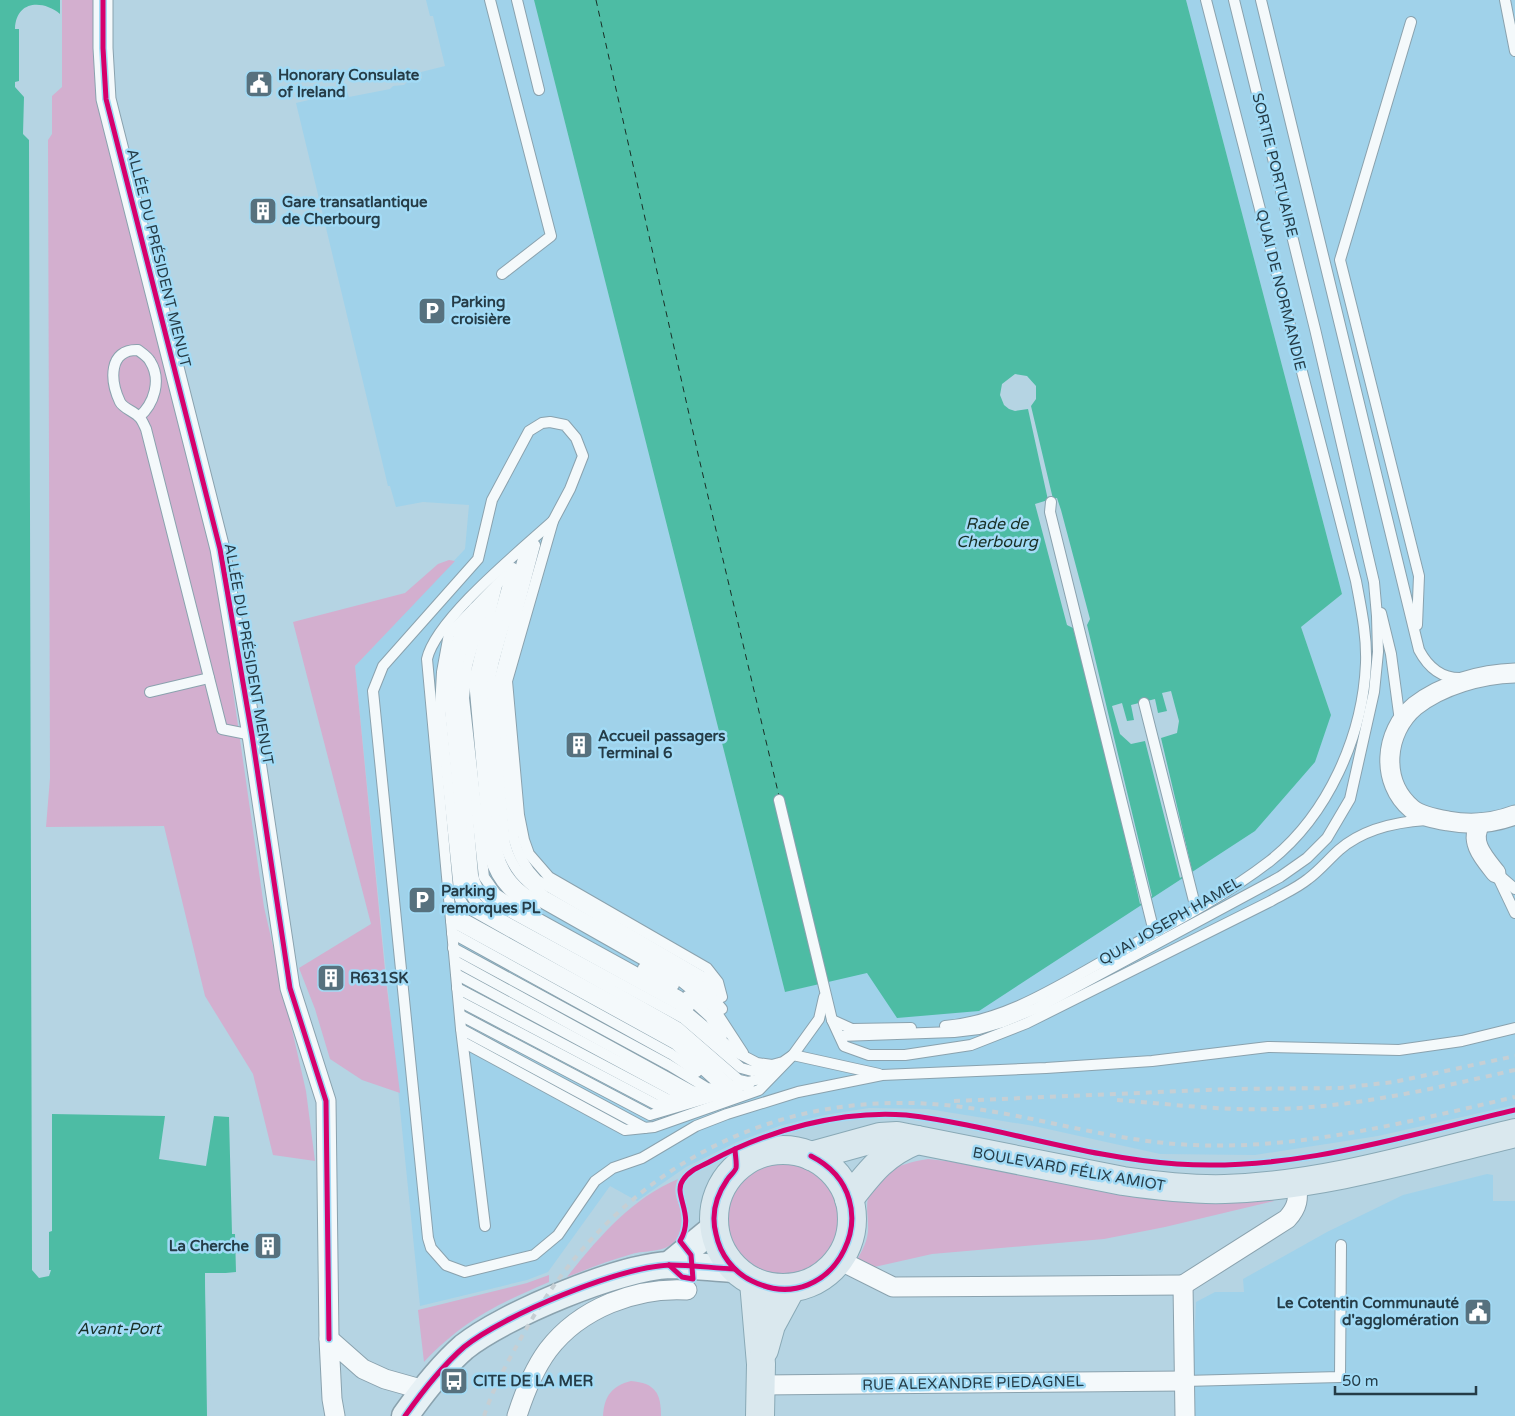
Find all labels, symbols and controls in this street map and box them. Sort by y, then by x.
place label: Honorary Consulate of Ireland [278,66,420,101]
public building icon: Honorary Consulate of Ireland [244,69,274,99]
street label: SORTIE PORTUAIRE [1248,91,1302,239]
street label: ALLÉE DU PRÉSIDENT MENUT [123,147,195,369]
place label: Gare transatlantique de Cherbourg [282,193,428,229]
building icon: Gare transatlantique de Cherbourg [248,196,278,226]
street label: QUAI DE NORMANDIE [1252,208,1310,372]
place label: Parking croisière [451,293,511,328]
parking icon: Parking croisière [417,296,447,326]
water label: Rade de Cherbourg [956,514,1039,552]
street label: ALLÉE DU PRÉSIDENT MENUT [221,542,277,766]
place label: Accueil passagers Terminal 6 [597,727,726,762]
building icon: Accueil passagers Terminal 6 [564,730,594,760]
street label: QUAI JOSEPH HAMEL [1096,873,1245,969]
place label: Parking remorques PL [441,882,541,918]
parking icon: Parking remorques PL [407,885,437,915]
building icon: R631SK [316,963,346,993]
place label: R631SK [350,969,408,987]
street label: BOULEVARD FÉLIX AMIOT [971,1143,1167,1195]
building icon: La Cherche [253,1231,283,1261]
place label: La Cherche [169,1237,249,1255]
place label: Le Cotentin Communauté d'agglomération [1276,1294,1460,1330]
public building icon: Le Cotentin Communauté d'agglomération [1463,1297,1493,1327]
water label: Avant-Port [77,1319,163,1339]
scale bar [1335,1364,1476,1396]
bus stop icon: CITE DE LA MER [439,1366,469,1396]
place label: CITE DE LA MER [473,1372,593,1390]
street label: RUE ALEXANDRE PIEDAGNEL [862,1372,1084,1394]
text: 50 m [1342,1372,1379,1390]

